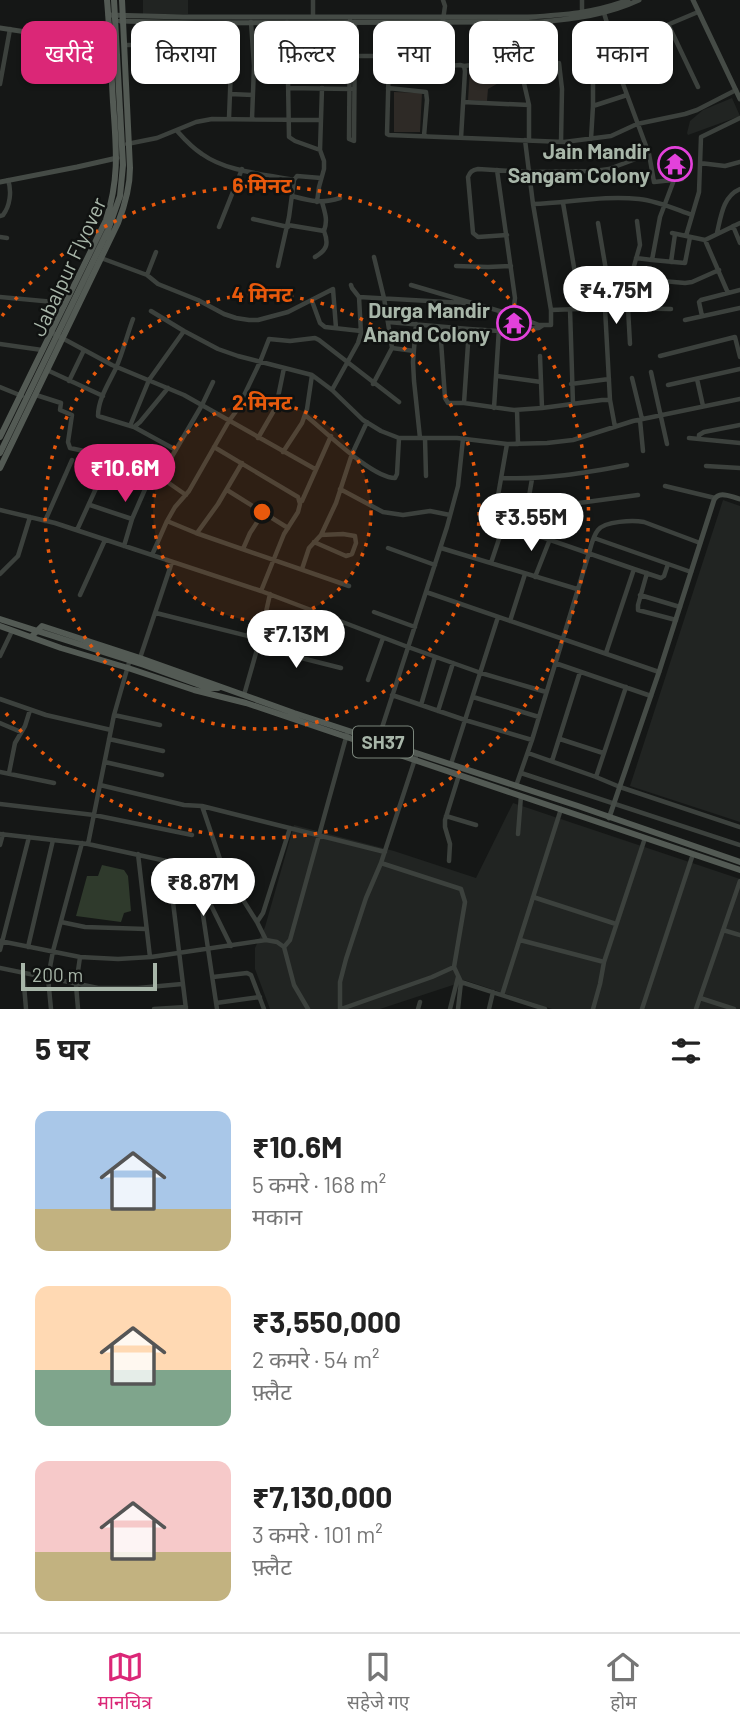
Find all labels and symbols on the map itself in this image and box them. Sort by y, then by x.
place label: Jain Mandir Sangam Colony [508,138,650,187]
temple icon: Jain Mandir Sangam Colony [656,145,694,183]
text: 6 मिनट [232,172,292,197]
street label: Jabalpur Flyover [25,193,111,340]
pin: ₹4.75M [559,266,673,326]
text: 4 मिनट [232,281,293,306]
place label: Durga Mandir Anand Colony [363,297,490,346]
temple icon: Durga Mandir Anand Colony [495,304,533,342]
text: 2 मिनट [232,389,293,414]
pin: ₹10.6M [68,444,182,504]
pin: ₹3.55M [474,494,588,553]
centre of rings [250,500,274,524]
pin: ₹7.13M [239,610,353,670]
road number: SH37 [353,726,413,758]
pin: ₹8.87M [146,858,260,918]
scale bar [21,960,158,992]

